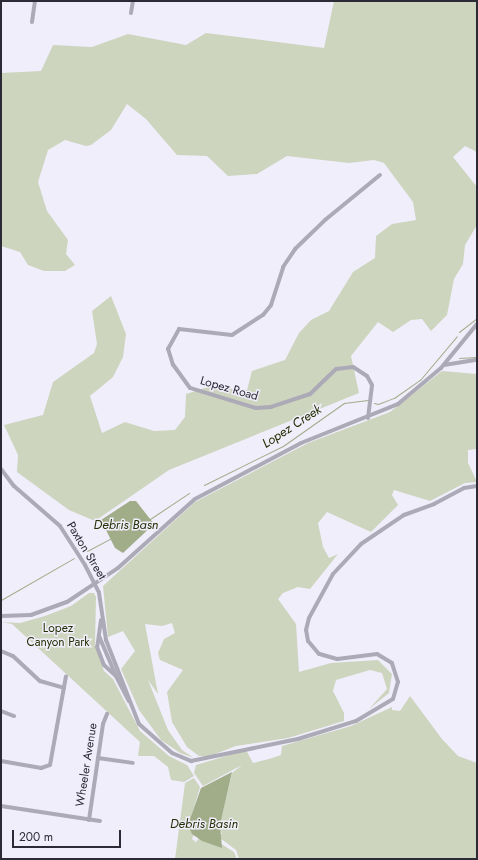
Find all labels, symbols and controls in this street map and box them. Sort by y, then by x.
street label: Lopez Road [198,374,260,404]
water label: Lopez Creek [260,402,324,452]
water label: Debris Basn [94,517,158,533]
street label: Paxton Street [63,519,109,583]
park label: Lopez Canyon Park [26,622,90,650]
street label: Wheeler Avenue [73,722,101,808]
water label: Debris Basin [170,816,238,832]
scale bar [14,822,123,848]
text: 200 m [19,828,53,846]

